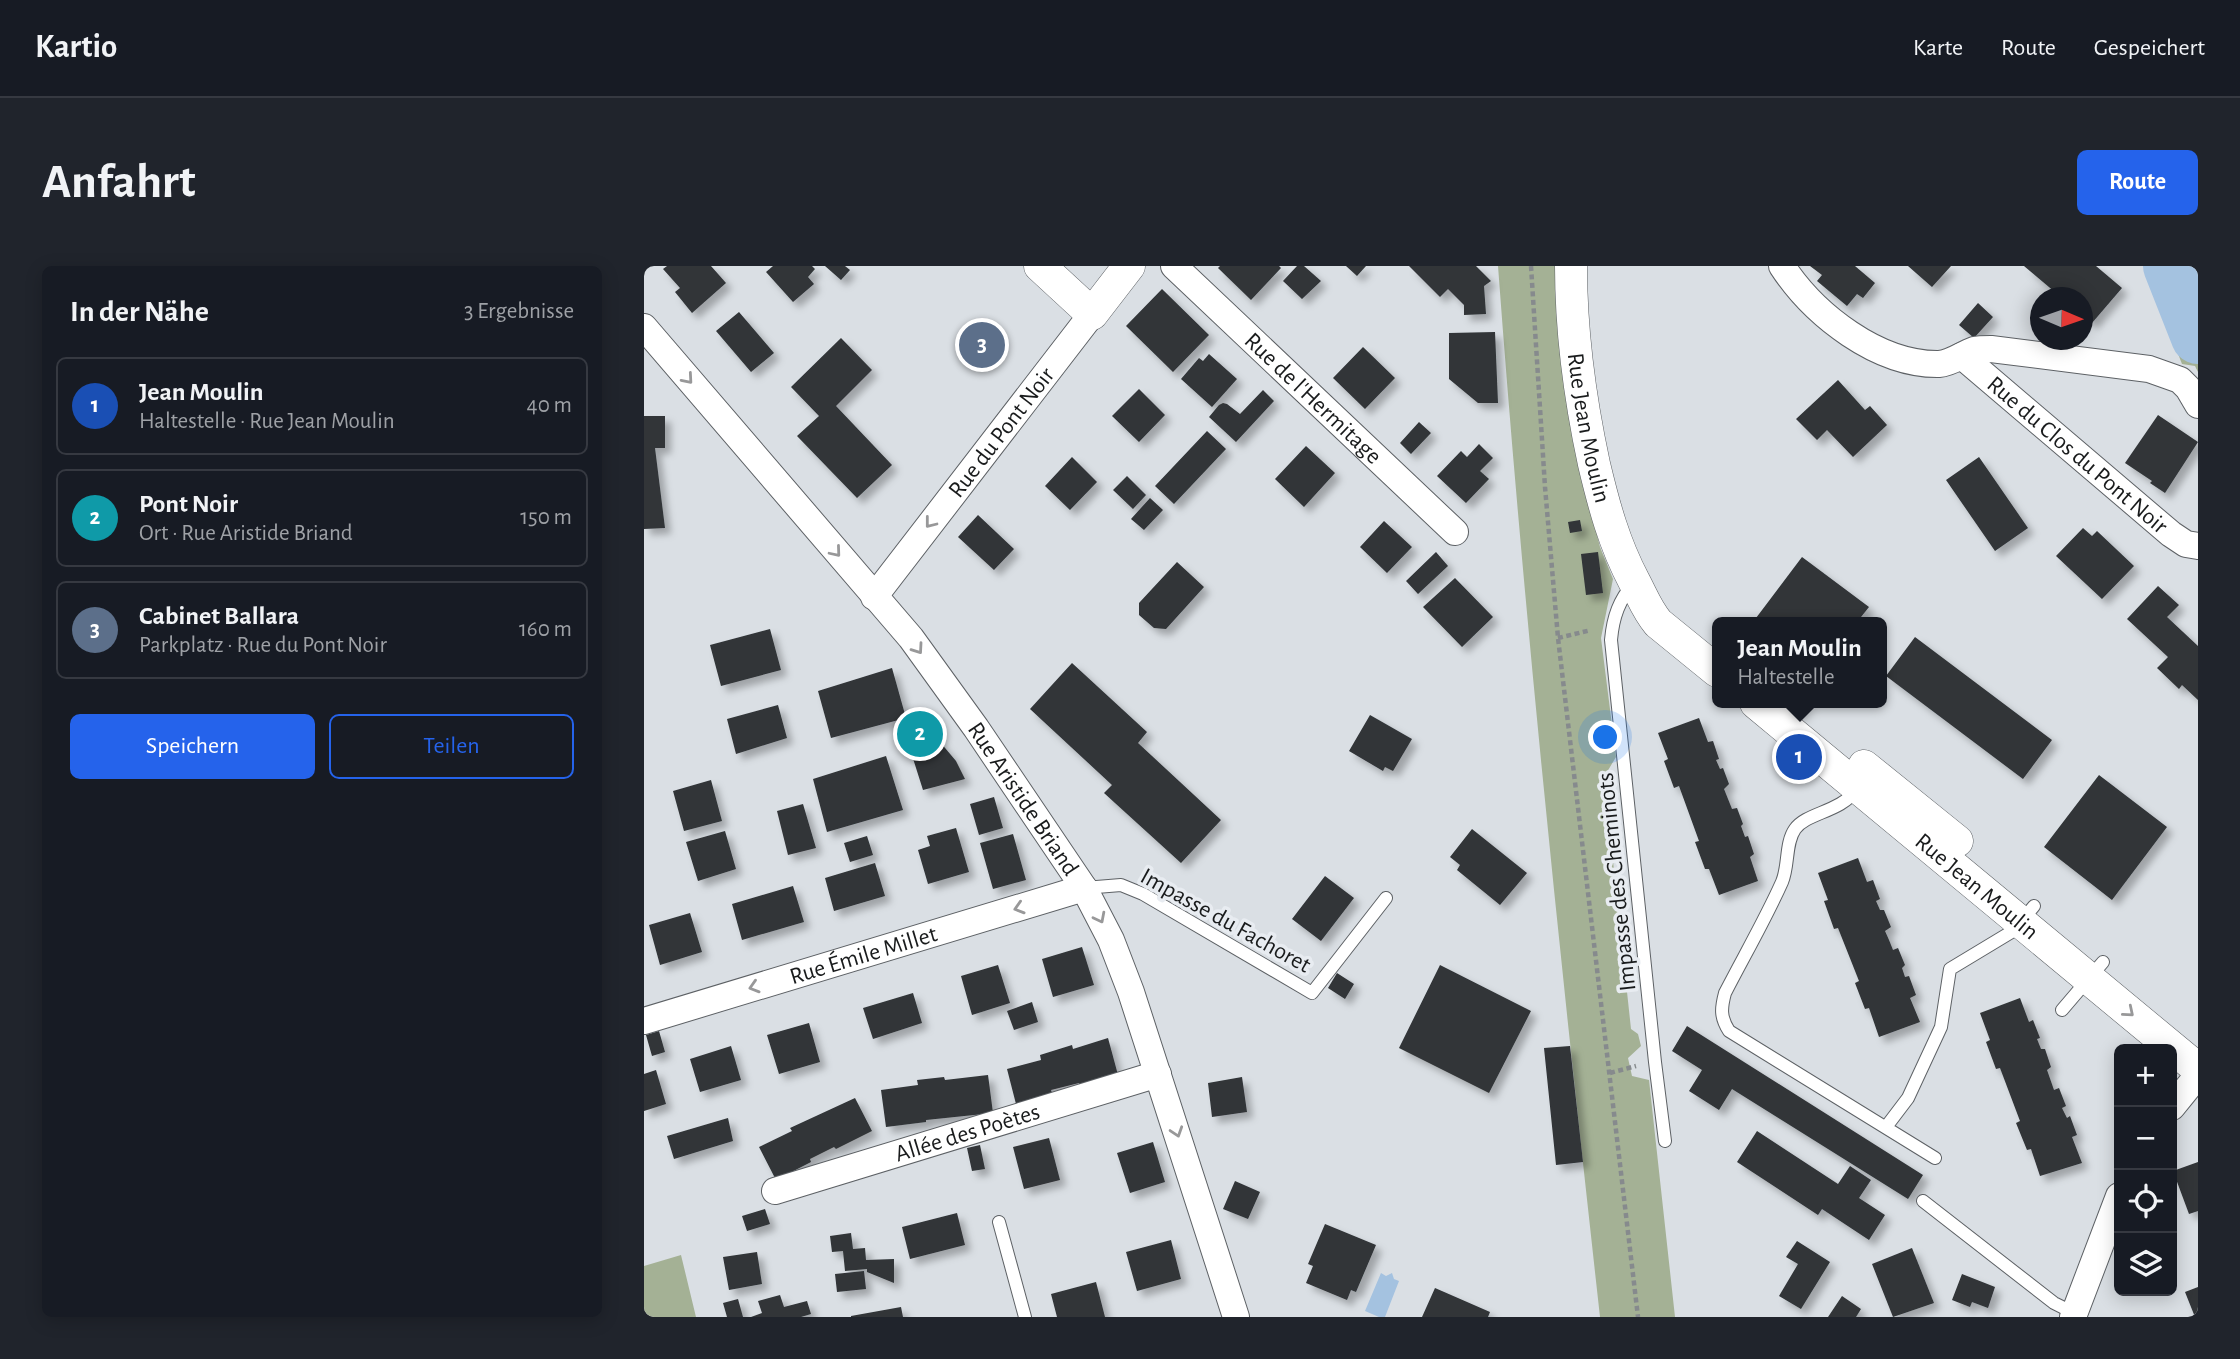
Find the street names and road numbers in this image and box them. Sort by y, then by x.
street label: Rue de l'Hermitage [1240,329,1386,469]
street label: Rue Jean Moulin [1563,352,1614,506]
street label: Rue du Pont Noir [944,363,1059,502]
street label: Rue du Clos du Pont Noir [1982,372,2172,539]
street label: Rue Aristide Briand [963,718,1083,880]
street label: Impasse des Cheminots [1594,771,1640,992]
street label: Rue Jean Moulin [1910,829,2043,945]
street label: Impasse du Fachoret [1136,864,1315,978]
street label: Rue Émile Millet [787,922,940,989]
street label: Allée des Poètes [892,1100,1043,1167]

